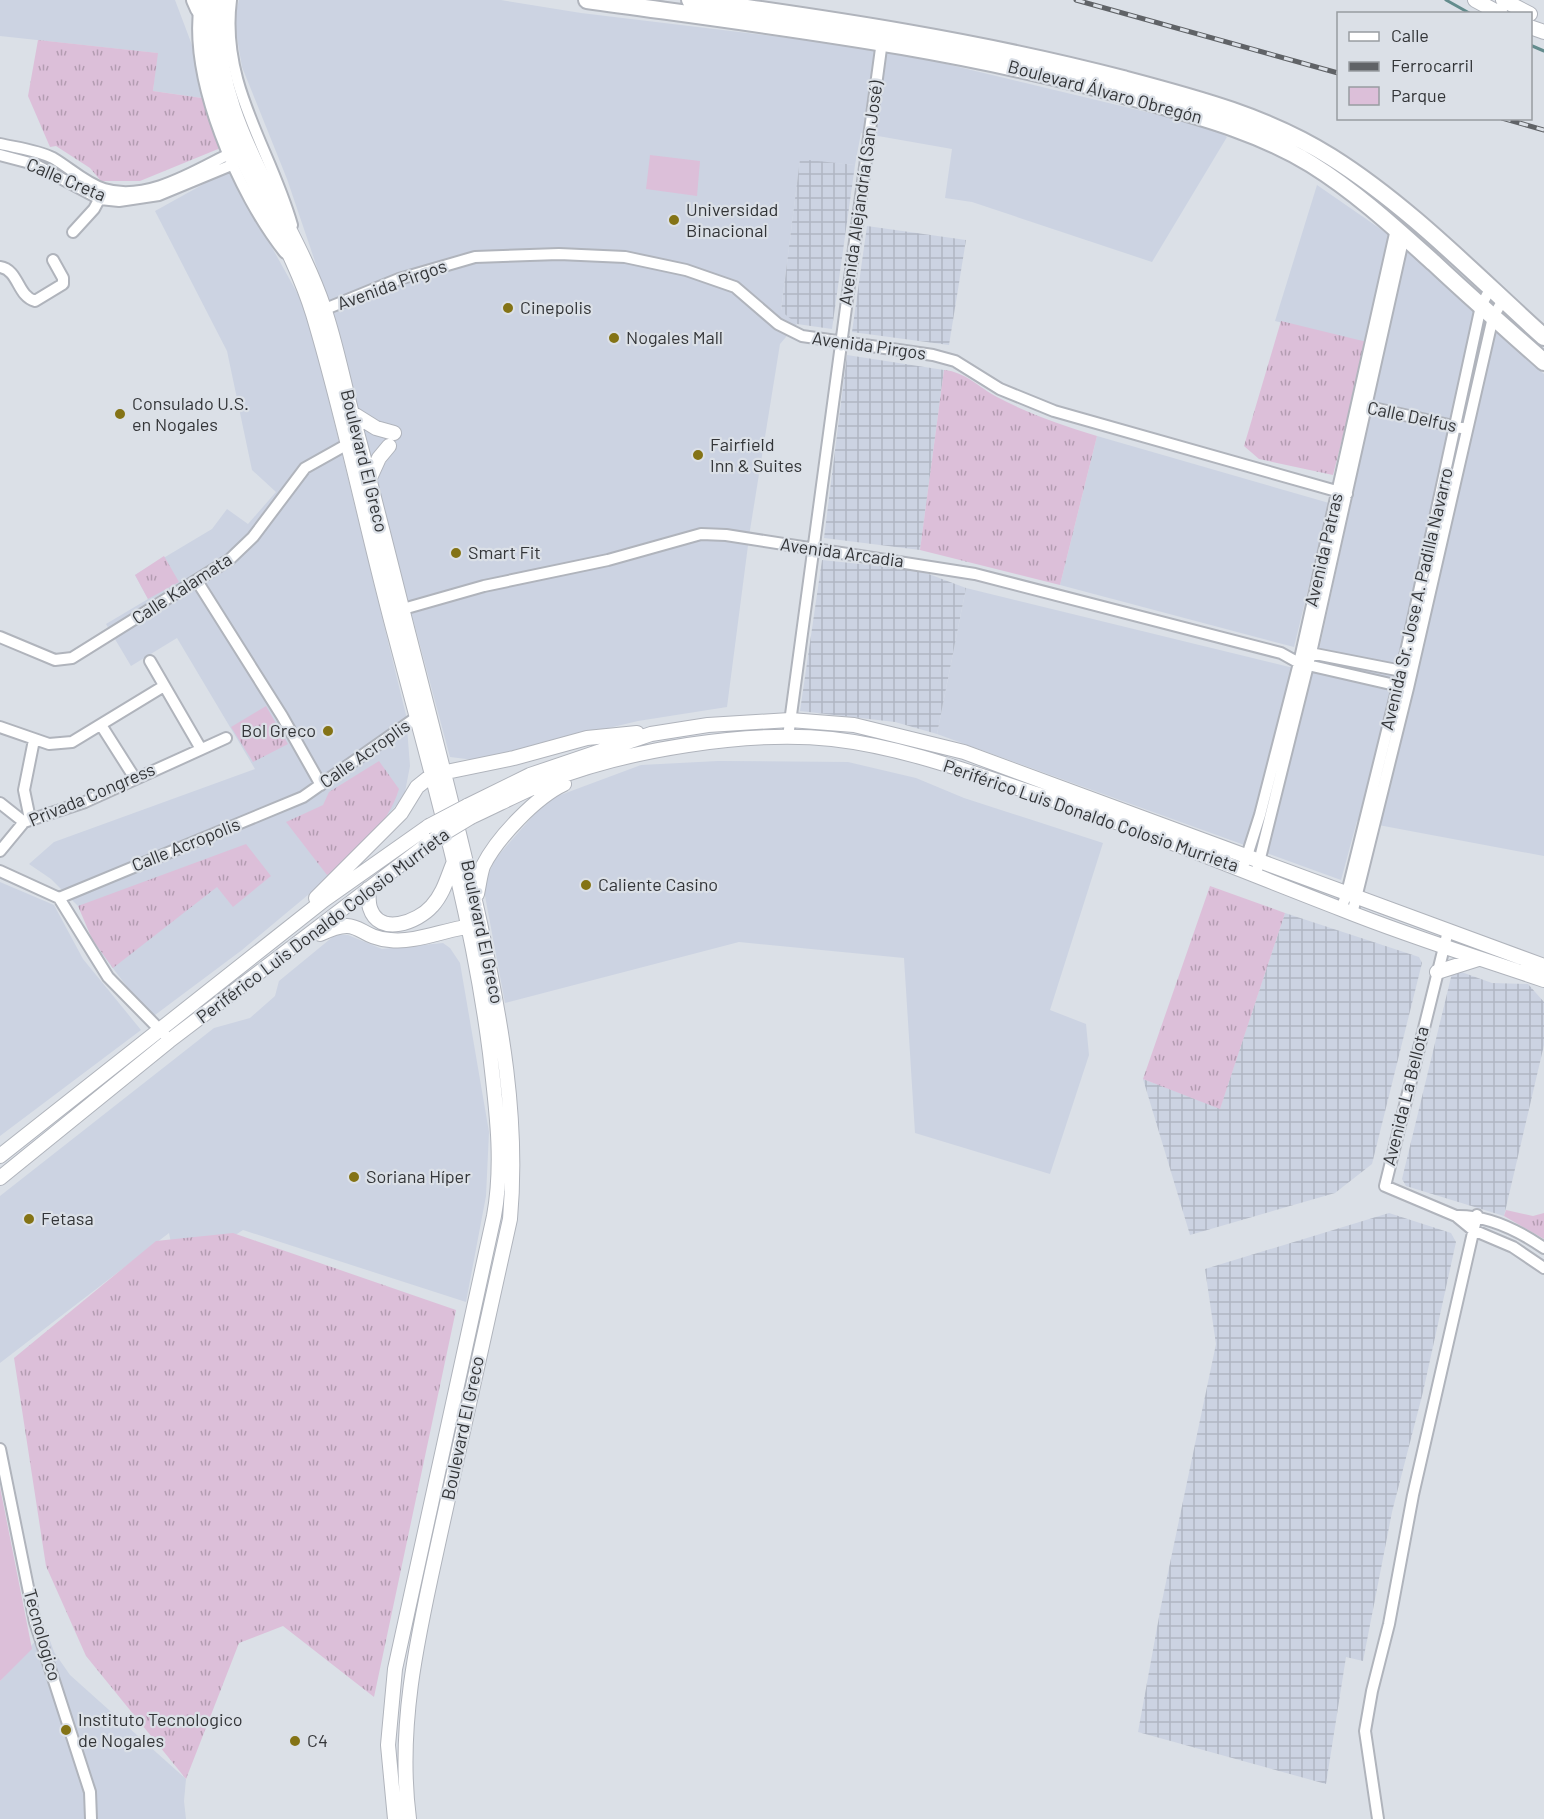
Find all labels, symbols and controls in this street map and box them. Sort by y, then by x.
legend [1337,12,1532,120]
text: Calle [1391,24,1429,46]
street label: Boulevard Álvaro Obregón [1006,54,1205,128]
text: Ferrocarril [1391,54,1473,76]
street label: Avenida Alejandría (San José) [833,79,887,307]
text: Parque [1391,84,1446,106]
street label: Calle Creta [23,153,109,206]
place label: Universidad Binacional [686,198,778,241]
marker: Universidad Binacional [667,213,681,227]
street label: Avenida Pirgos [334,254,449,314]
place label: Cinepolis [520,296,592,318]
marker: Cinepolis [501,301,515,315]
place label: Nogales Mall [626,326,723,348]
street label: Avenida Pirgos [811,326,928,364]
marker: Nogales Mall [607,331,621,345]
street label: Boulevard El Greco [337,387,393,535]
place label: Consulado U.S. en Nogales [132,392,249,435]
street label: Calle Delfus [1365,396,1459,436]
marker: Consulado U.S. en Nogales [113,407,127,421]
place label: Fairfield Inn & Suites [710,433,802,476]
marker: Fairfield Inn & Suites [691,448,705,462]
street label: Avenida Sr. Jose A. Padilla Navarro [1375,465,1457,732]
street label: Avenida Patras [1299,491,1347,609]
street label: Avenida Arcadia [779,532,905,572]
place label: Smart Fit [468,541,541,563]
marker: Smart Fit [449,546,463,560]
street label: Calle Kalamata [127,548,236,629]
street label: Calle Acroplis [315,714,414,792]
place label: Bol Greco [241,719,316,741]
marker: Bol Greco [321,724,335,738]
street label: Periférico Luis Donaldo Colosio Murrieta [941,754,1242,876]
street label: Privada Congress [25,758,158,831]
street label: Calle Acropolis [128,812,243,876]
street label: Periférico Luis Donaldo Colosio Murrieta [192,823,453,1028]
street label: Boulevard El Greco [457,858,509,1006]
place label: Caliente Casino [598,873,718,895]
marker: Caliente Casino [579,878,593,892]
street label: Avenida La Bellota [1377,1024,1433,1168]
place label: Soriana Híper [366,1165,471,1187]
marker: Soriana Híper [347,1170,361,1184]
place label: Fetasa [41,1207,94,1229]
marker: Fetasa [22,1212,36,1226]
street label: Boulevard El Greco [436,1354,488,1502]
street label: Tecnologico [19,1586,67,1683]
place label: Instituto Tecnologico de Nogales [78,1708,243,1751]
marker: Instituto Tecnologico de Nogales [59,1723,73,1737]
place label: C4 [307,1729,328,1751]
marker: C4 [288,1734,302,1748]

